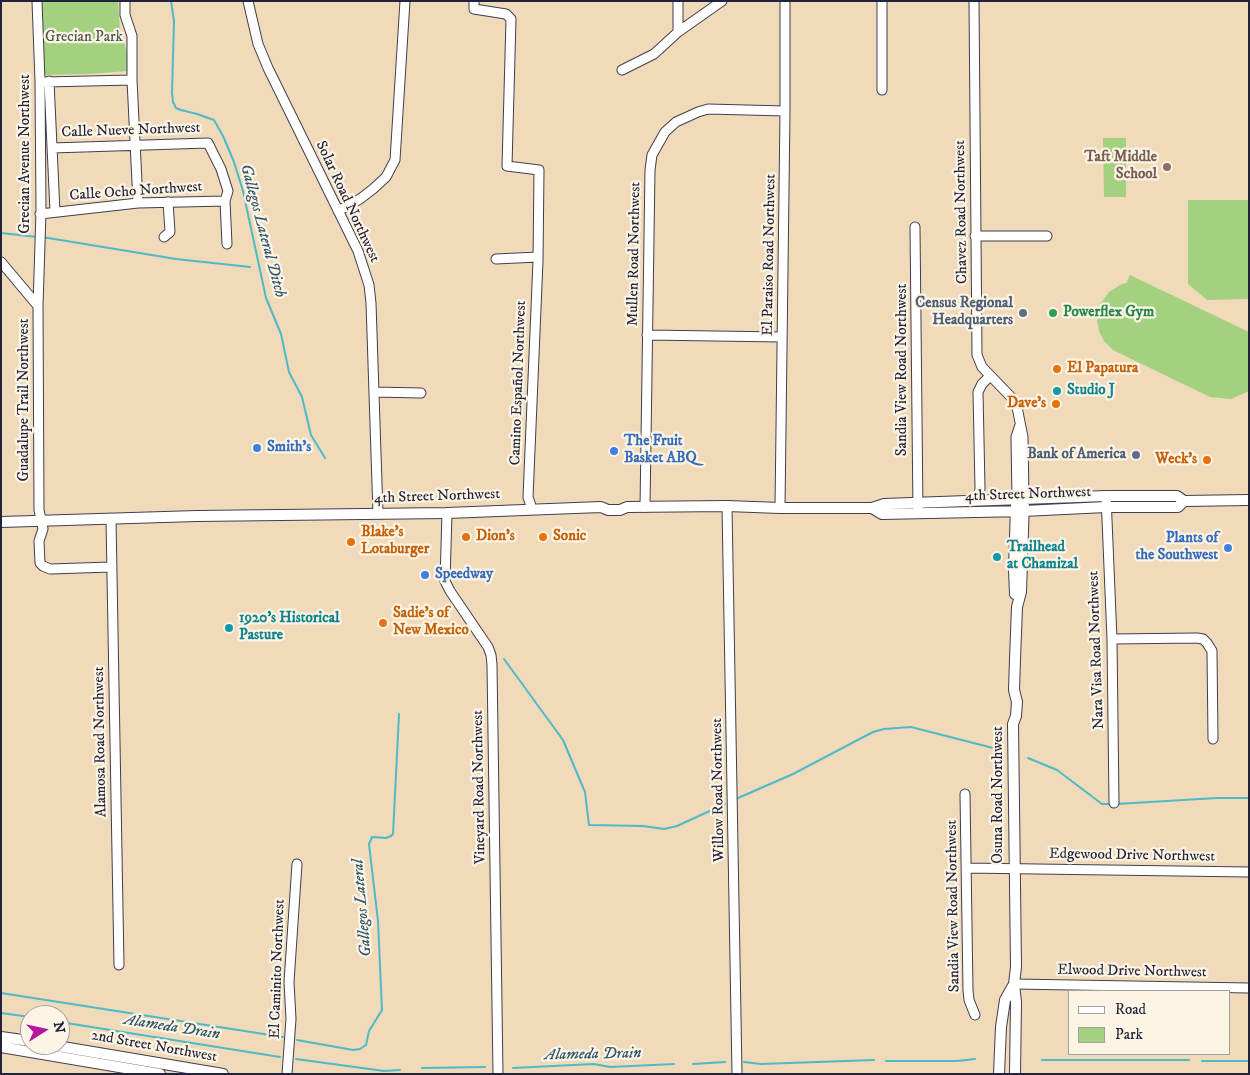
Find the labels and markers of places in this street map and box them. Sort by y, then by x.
place label: Taft Middle School [1085,149,1157,184]
marker: Taft Middle School [1161,161,1173,173]
place label: Census Regional Headquarters [915,295,1013,330]
place label: Powerflex Gym [1063,304,1154,322]
marker: Census Regional Headquarters [1017,307,1029,319]
marker: Powerflex Gym [1047,307,1059,319]
place label: El Papatura [1067,360,1138,378]
marker: El Papatura [1051,363,1063,375]
place label: Studio J [1067,382,1115,400]
marker: Studio J [1051,385,1063,397]
place label: Dave's [1007,395,1046,413]
marker: Dave's [1050,398,1062,410]
place label: The Fruit Basket ABQ [624,433,697,468]
place label: Smith's [267,439,311,457]
marker: Smith's [251,442,263,454]
marker: The Fruit Basket ABQ [608,445,620,457]
place label: Bank of America [1027,446,1126,464]
marker: Bank of America [1130,449,1142,461]
place label: Weck's [1155,451,1197,469]
marker: Weck's [1201,454,1213,466]
place label: Blake's Lotaburger [361,524,429,559]
place label: Dion's [476,528,515,546]
place label: Sonic [553,528,586,546]
place label: Plants of the Southwest [1135,530,1218,565]
marker: Dion's [460,531,472,543]
marker: Sonic [537,531,549,543]
marker: Blake's Lotaburger [345,536,357,548]
place label: Trailhead at Chamizal [1007,539,1078,574]
marker: Plants of the Southwest [1222,542,1234,554]
marker: Trailhead at Chamizal [991,551,1003,563]
place label: Speedway [435,566,493,584]
marker: Speedway [419,569,431,581]
place label: Sadie's of New Mexico [393,605,469,640]
place label: 1920's Historical Pasture [239,610,340,645]
marker: Sadie's of New Mexico [377,617,389,629]
marker: 1920's Historical Pasture [223,622,235,634]

